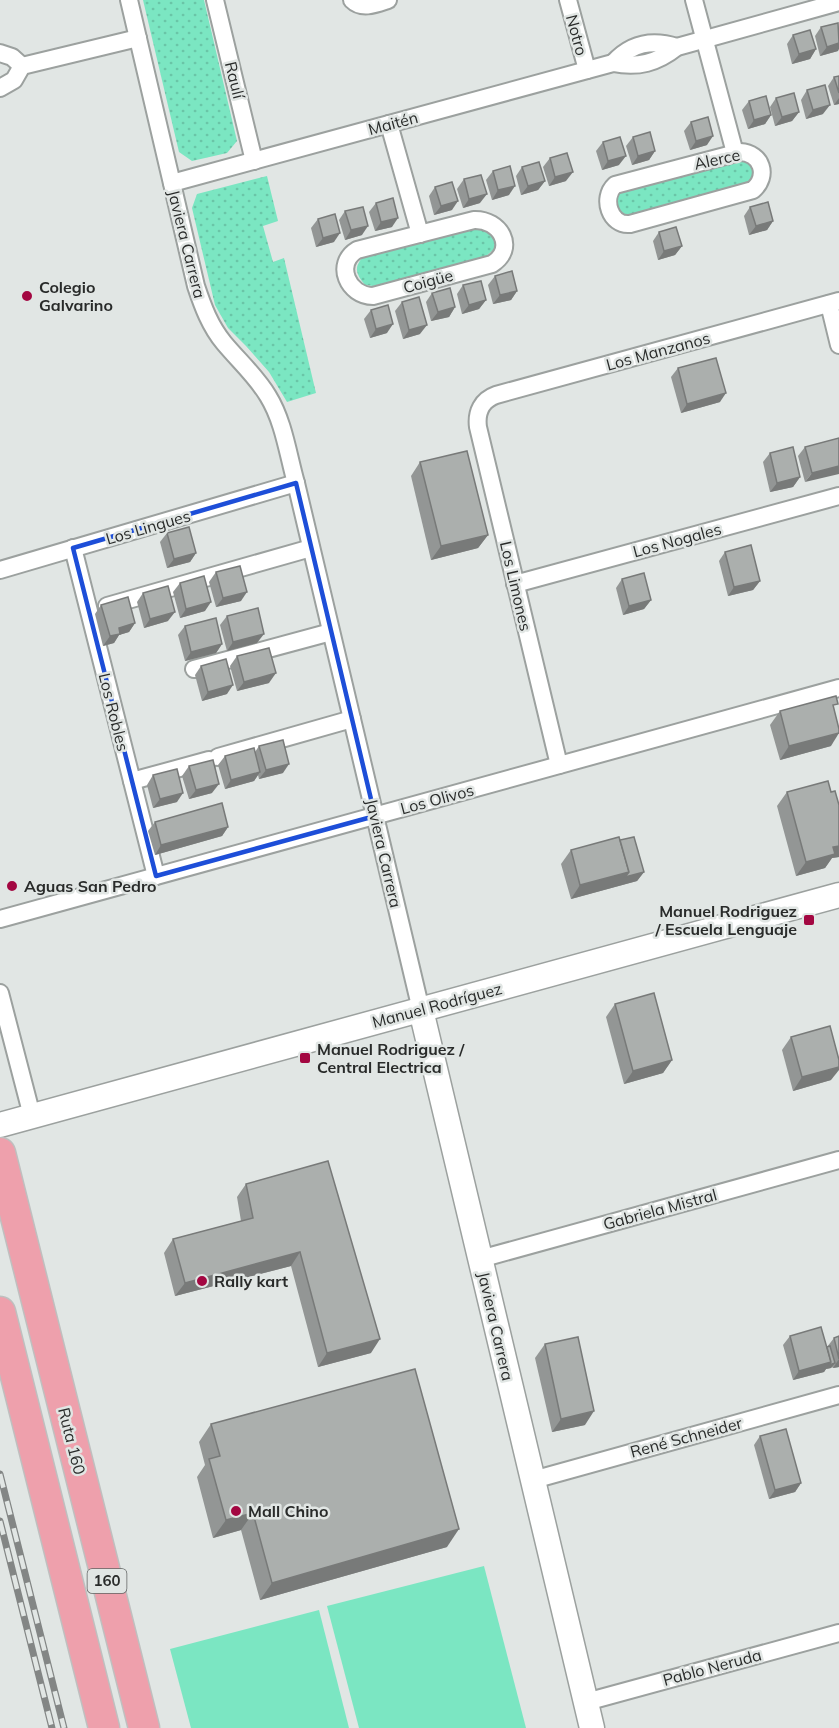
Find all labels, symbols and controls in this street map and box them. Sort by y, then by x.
street label: Notro [562,12,592,58]
street label: Raulí [221,59,250,102]
street label: Maitén [366,107,420,139]
street label: Alerce [692,144,742,174]
street label: Javiera Carrera [164,188,210,300]
street label: Coigüe [401,265,455,297]
place label: Colegio Galvarino [39,277,113,315]
marker: Colegio Galvarino [20,289,34,303]
street label: Los Manzanos [604,327,712,374]
street label: Los Lingues [103,505,193,549]
street label: Los Nogales [631,519,723,561]
street label: Los Limones [496,539,536,633]
street label: Los Robles [95,671,133,753]
street label: Los Olivos [398,780,476,818]
street label: Javiera Carrera [362,797,406,909]
place label: Aguas San Pedro [24,876,157,896]
marker: Aguas San Pedro [5,879,19,893]
place label: Manuel Rodriguez / Escuela Lenguaje [655,901,797,939]
marker: Manuel Rodriguez / Escuela Lenguaje [802,913,816,927]
street label: Manuel Rodríguez [370,978,504,1032]
place label: Manuel Rodriguez / Central Electrica [317,1039,465,1077]
marker: Manuel Rodriguez / Central Electrica [298,1051,312,1065]
street label: Gabriela Mistral [601,1184,719,1234]
street label: Javiera Carrera [474,1270,518,1382]
place label: Rally kart [214,1271,288,1291]
marker: Rally kart [195,1274,209,1288]
street label: Ruta 160 [54,1405,90,1477]
street label: René Schneider [628,1412,744,1462]
place label: Mall Chino [248,1501,328,1521]
marker: Mall Chino [229,1504,243,1518]
road number: 160 [88,1569,126,1593]
street label: Pablo Neruda [661,1644,763,1690]

